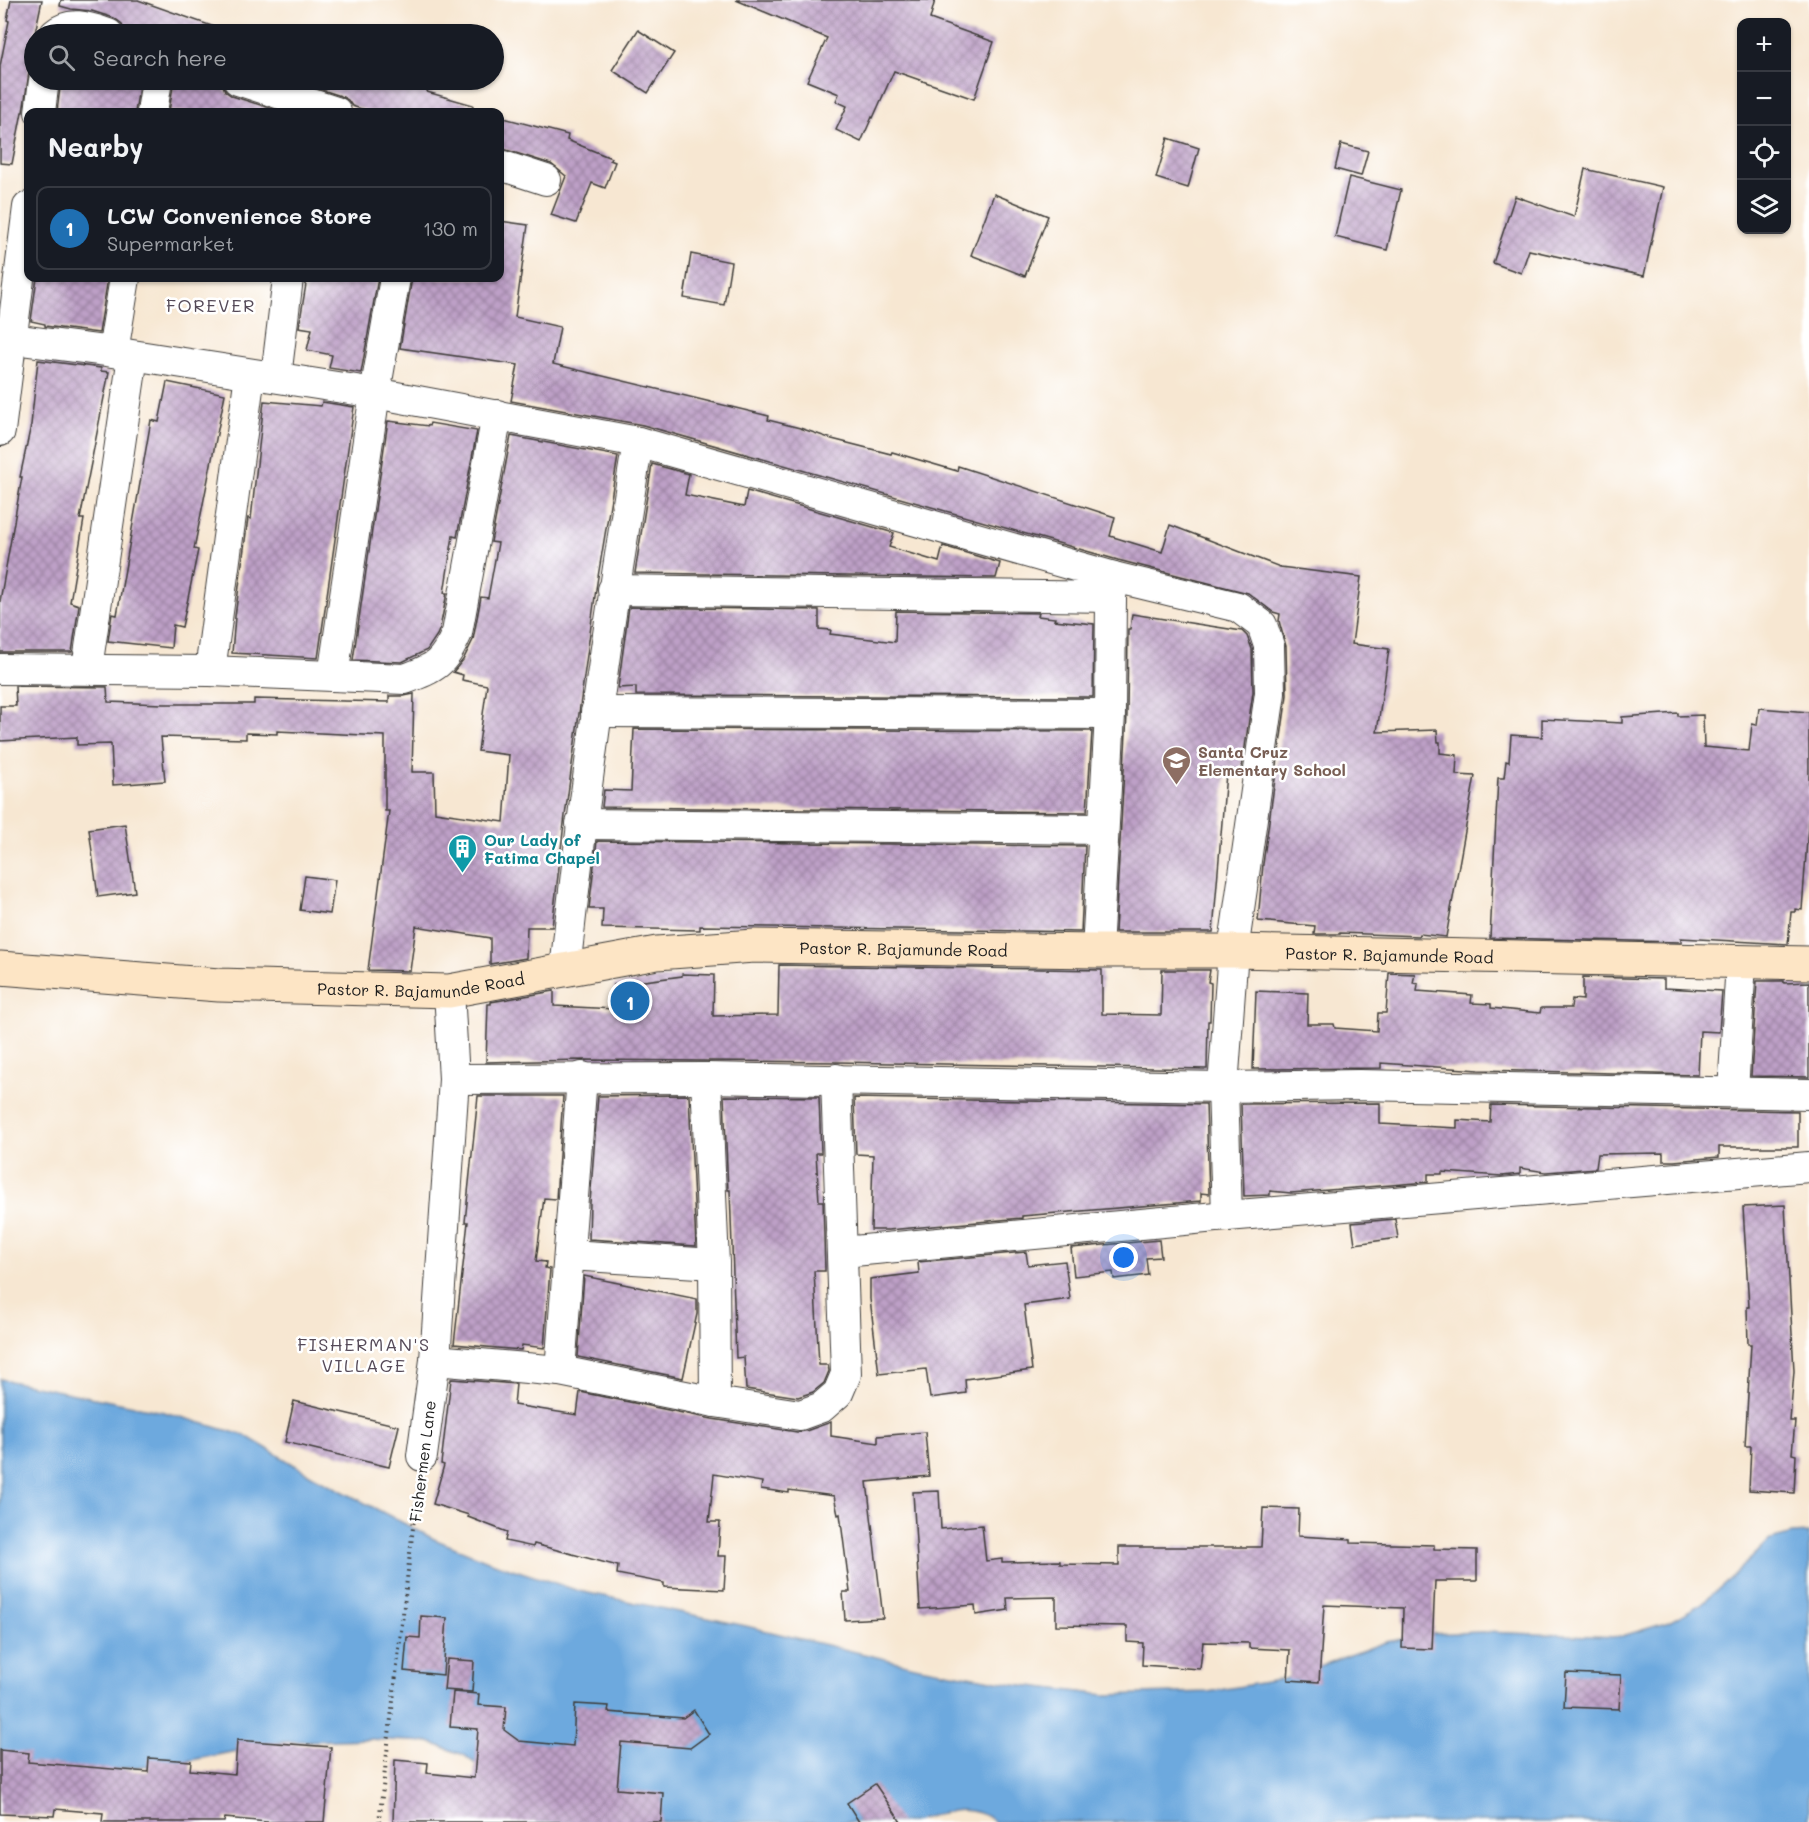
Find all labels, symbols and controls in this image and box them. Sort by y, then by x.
map controls [1737,18,1791,234]
button: + [1737,18,1791,72]
search box [24,24,504,90]
icon: search [45,41,78,74]
text: Search here [93,43,227,72]
button: − [1737,72,1791,126]
button: locate [1737,126,1791,180]
text: Nearby [48,130,143,164]
button: layers [1737,180,1791,234]
text: LCW Convenience Store [107,201,372,230]
text: 1 [65,215,74,241]
text: 130 m [423,215,478,241]
text: Supermarket [107,230,234,256]
district label: FOREVER [166,293,256,317]
place label: Santa Cruz Elementary School [1198,741,1346,780]
school or university icon: Santa Cruz Elementary School [1161,744,1193,786]
place label: Our Lady of Fatima Chapel [484,829,600,868]
building icon: Our Lady of Fatima Chapel [447,832,479,874]
street label: Pastor R. Bajamunde Road [799,936,1008,960]
street label: Pastor R. Bajamunde Road [1285,942,1494,967]
street label: Pastor R. Bajamunde Road [317,967,526,1002]
pin: 1 [610,978,650,1024]
your location [1109,1243,1138,1272]
district label: FISHERMAN'S VILLAGE [297,1332,431,1377]
street label: Fishermen Lane [404,1399,440,1523]

